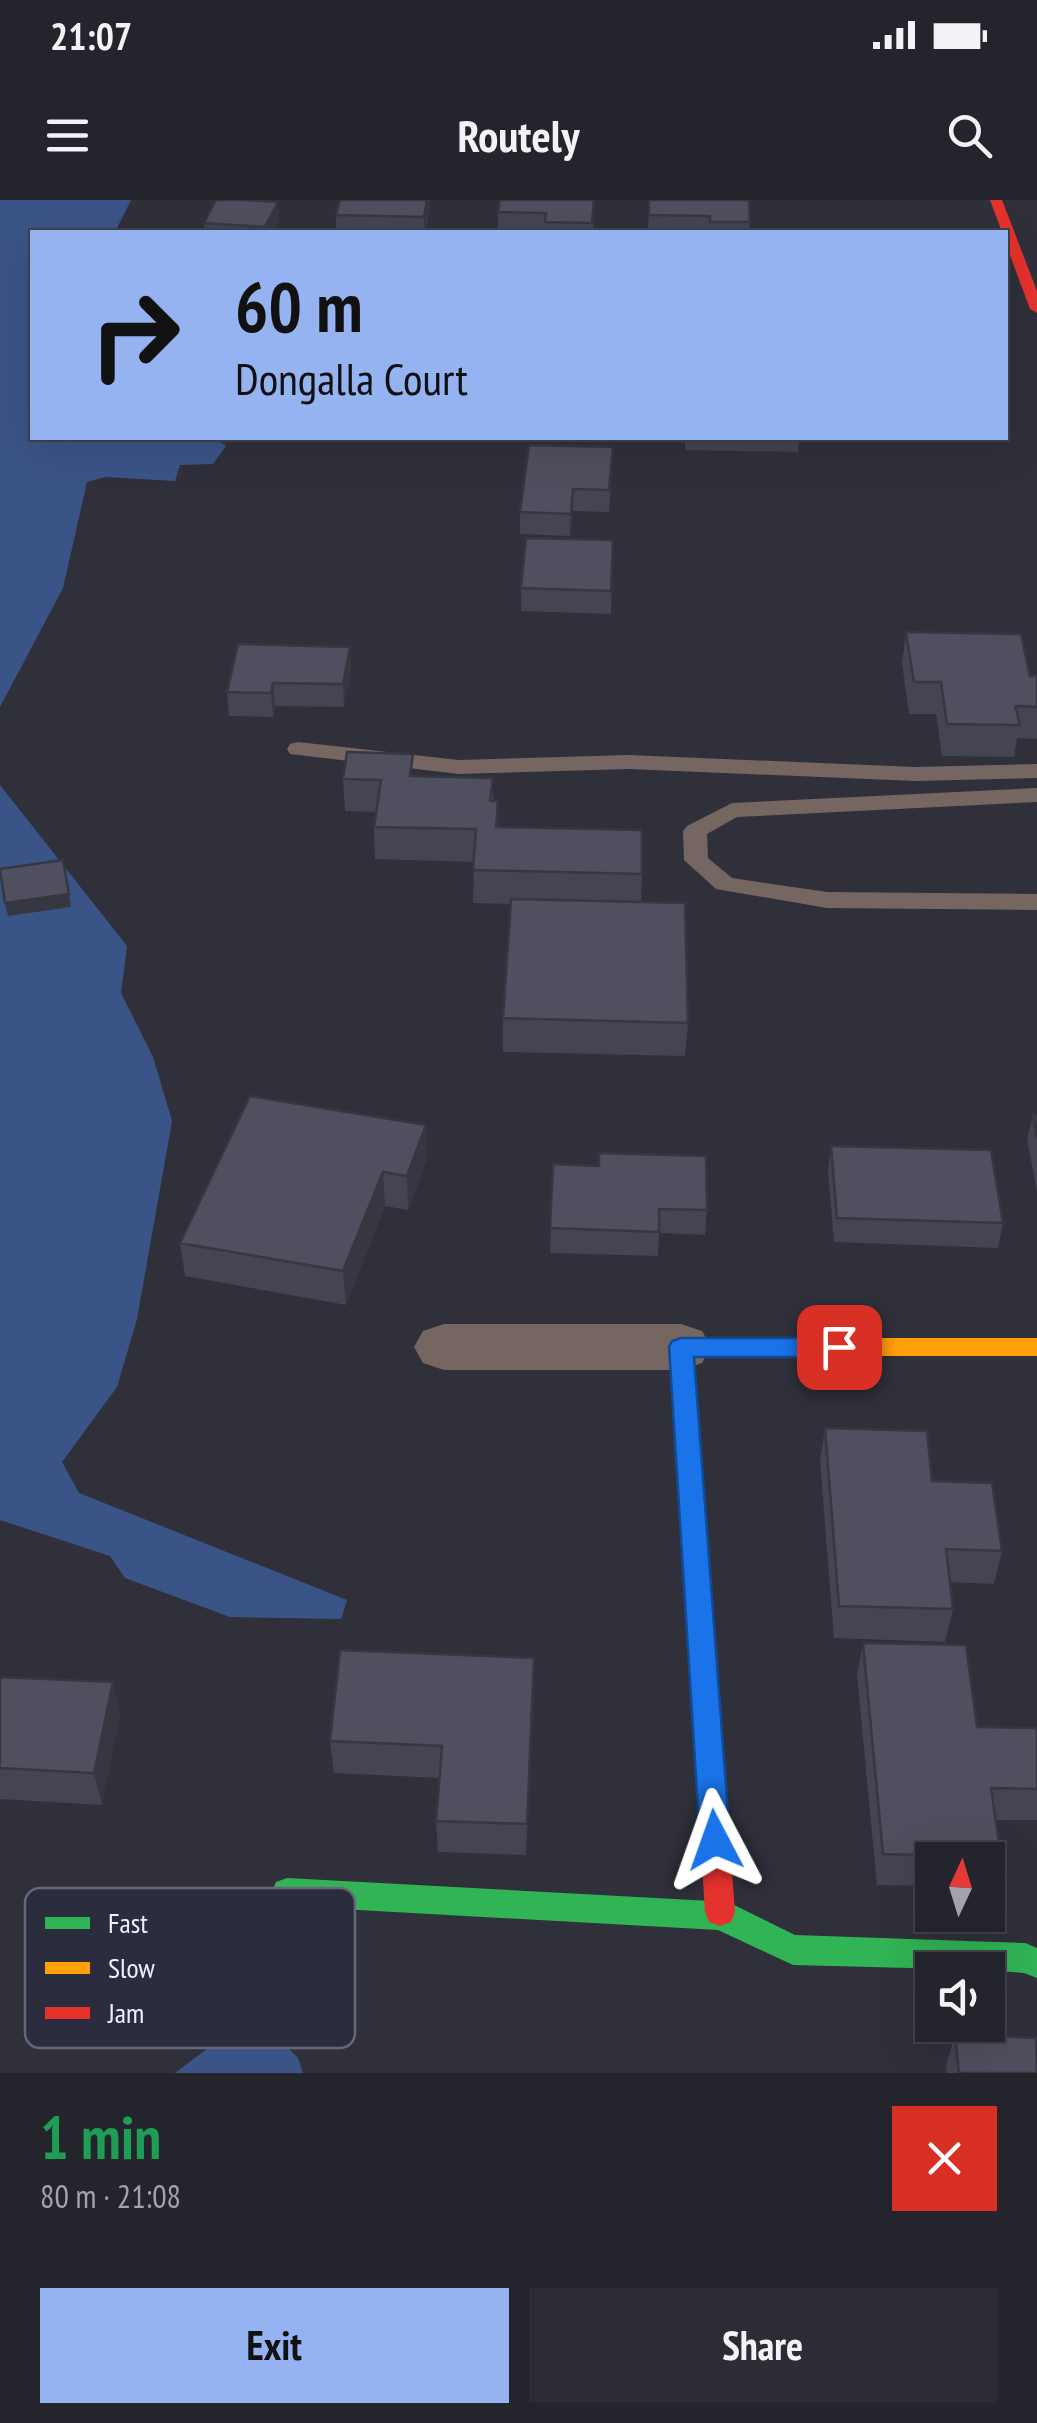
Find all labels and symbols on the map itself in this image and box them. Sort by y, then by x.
pin [797,1305,882,1390]
position arrow [663,1788,767,1892]
north arrow [915,1842,1005,1932]
legend [25,1888,355,2048]
text: Fast [108,1904,148,1941]
text: Slow [108,1949,155,1986]
text: Jam [107,1994,144,2031]

